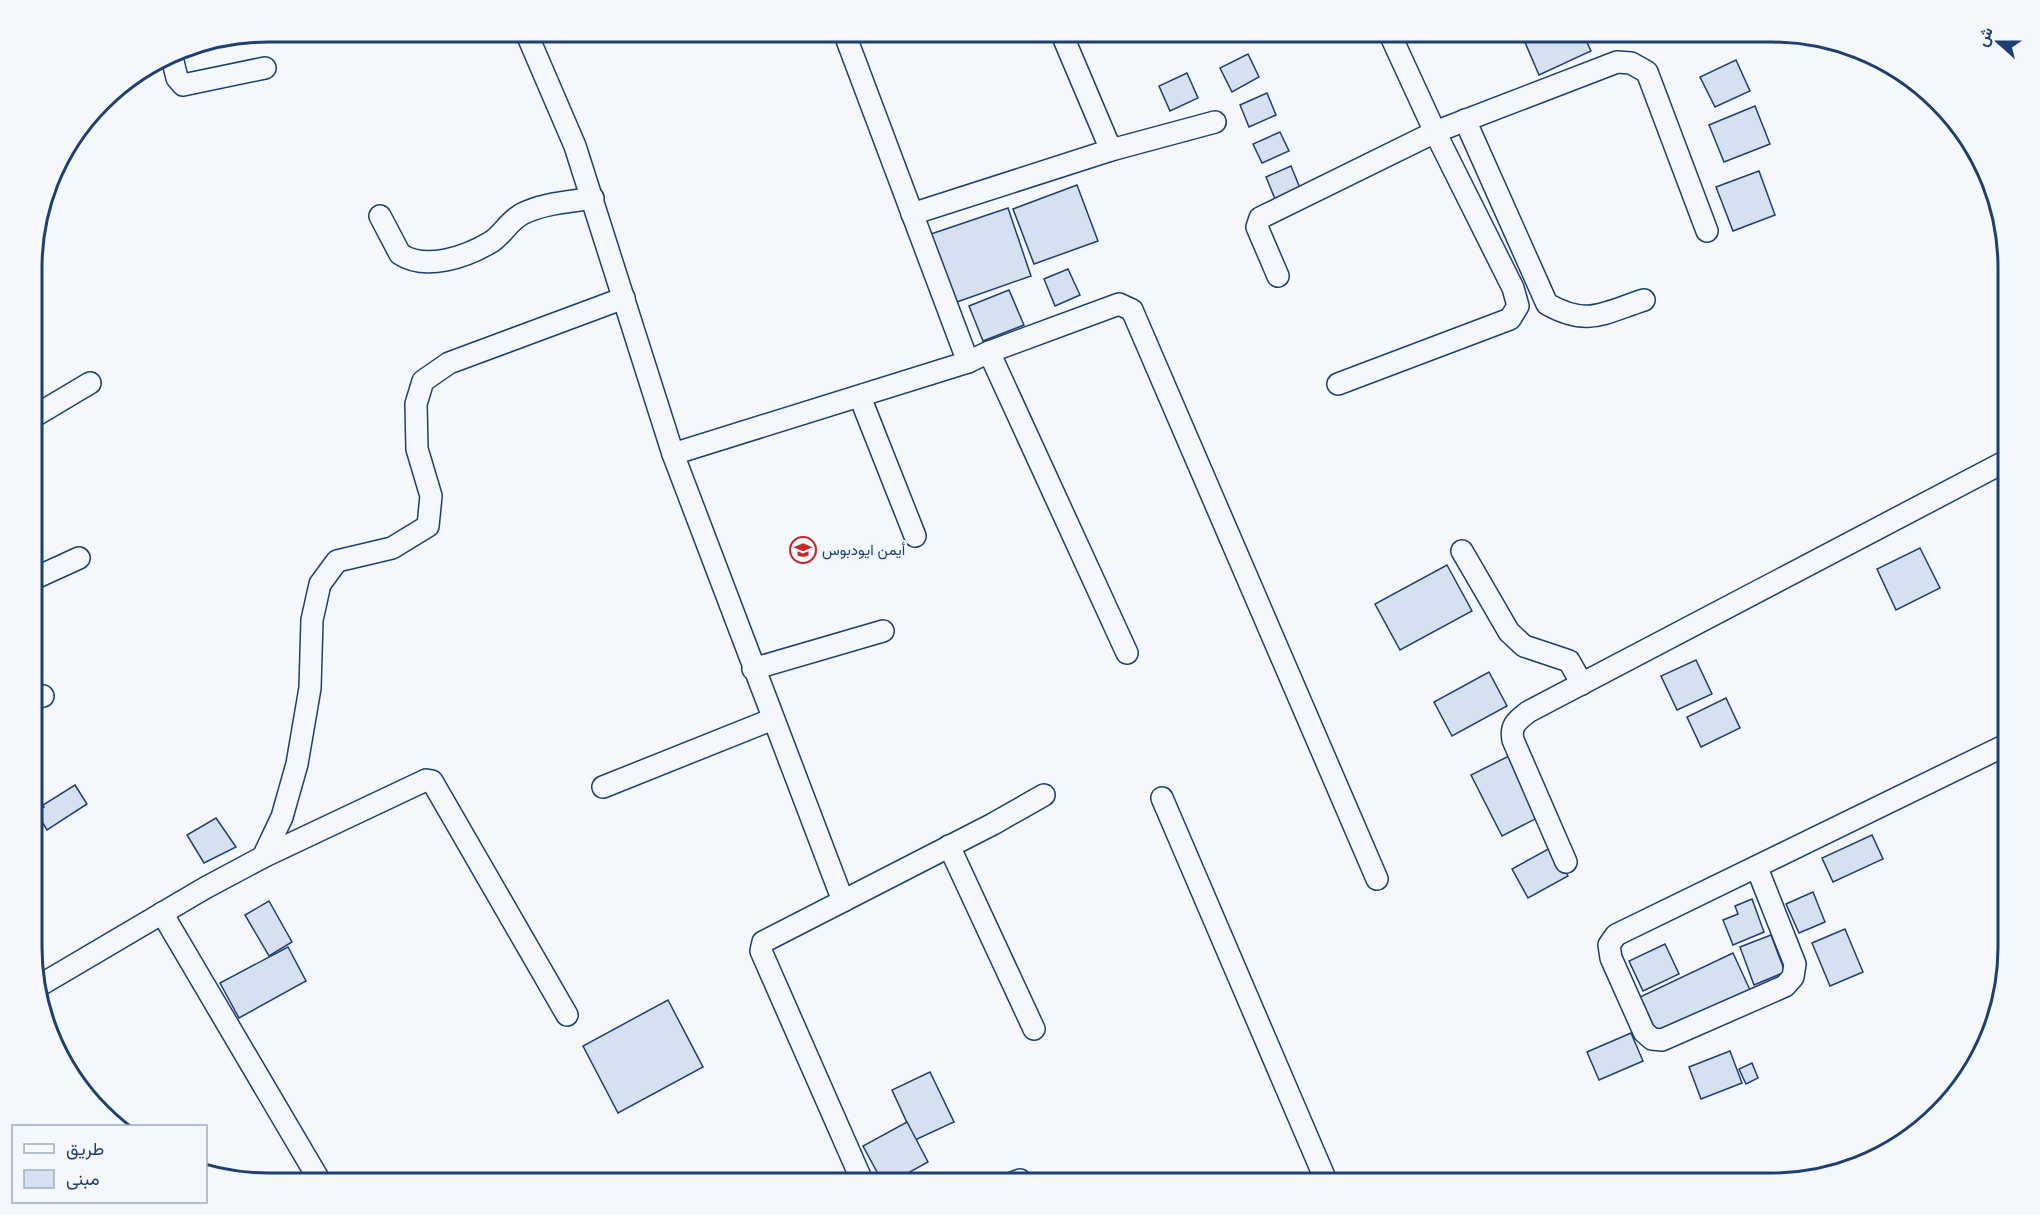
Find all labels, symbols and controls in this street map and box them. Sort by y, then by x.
north arrow [1968,12,2028,72]
text: ش [1972,24,1997,49]
school or university icon: أيمن ايودبوس [788,535,818,565]
place label: أيمن ايودبوس [822,541,906,560]
legend [12,1125,207,1203]
text: طريق [66,1138,104,1160]
text: مبنى [66,1168,100,1190]

